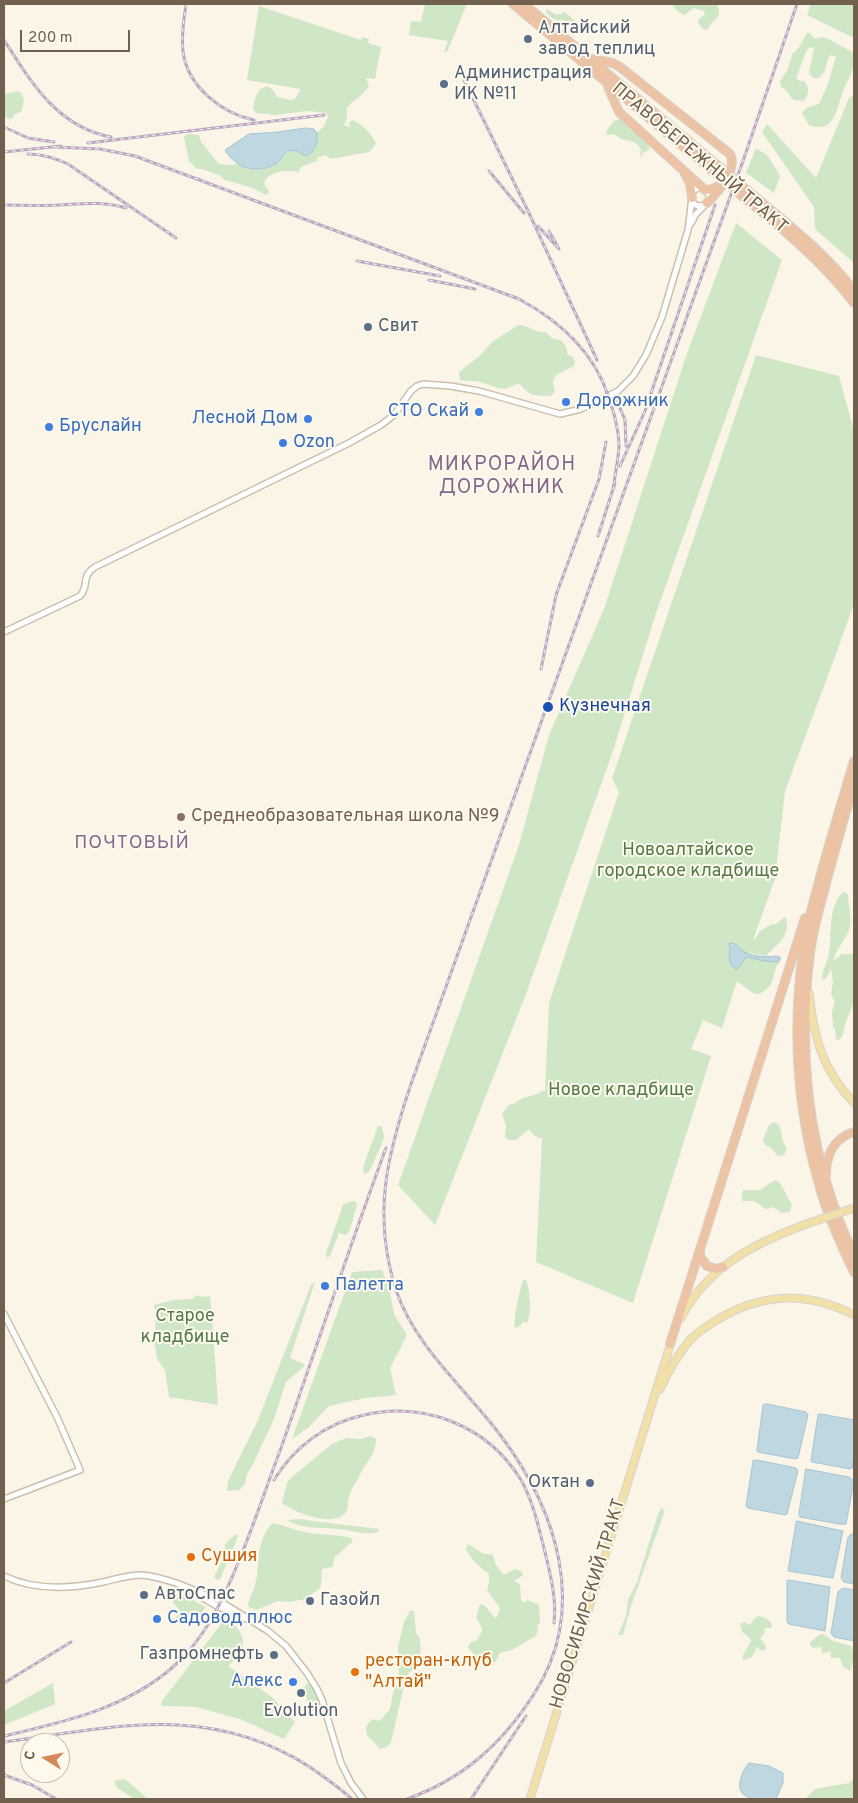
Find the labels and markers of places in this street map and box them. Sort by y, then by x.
place label: Алтайский завод теплиц [538,18,655,60]
marker: Алтайский завод теплиц [522,33,534,45]
place label: Администрация ИК №11 [454,63,592,106]
marker: Администрация ИК №11 [438,78,450,90]
place label: Свит [378,316,419,338]
marker: Свит [362,321,374,333]
place label: Дорожник [576,391,669,413]
marker: Дорожник [560,396,572,408]
place label: СТО Скай [388,401,469,423]
marker: СТО Скай [473,406,485,418]
place label: Лесной Дом [192,408,298,430]
marker: Лесной Дом [302,413,314,425]
place label: Бруслайн [59,416,142,438]
marker: Бруслайн [43,421,55,433]
place label: Ozon [293,432,335,454]
marker: Ozon [277,437,289,449]
place label: Кузнечная [559,696,651,718]
marker: Кузнечная [541,700,555,714]
place label: Среднеобразовательная школа №9 [191,806,499,828]
marker: Среднеобразовательная школа №9 [175,811,187,823]
place label: Палетта [335,1275,404,1297]
marker: Палетта [319,1280,331,1292]
place label: Октан [528,1472,580,1494]
marker: Октан [584,1477,596,1489]
place label: Сушия [201,1546,257,1568]
marker: Сушия [185,1551,197,1563]
place label: АвтоСпас [154,1584,235,1606]
marker: АвтоСпас [138,1589,150,1601]
place label: Газойл [320,1590,380,1612]
marker: Газойл [304,1595,316,1607]
place label: Садовод плюс [167,1608,293,1630]
marker: Садовод плюс [151,1613,163,1625]
place label: Газпромнефть [139,1644,264,1666]
marker: Газпромнефть [268,1649,280,1661]
place label: ресторан-клуб "Алтай" [365,1651,492,1694]
marker: ресторан-клуб "Алтай" [349,1666,361,1678]
place label: Алекс [231,1671,283,1693]
marker: Алекс [287,1676,299,1688]
marker: Evolution [295,1687,307,1699]
place label: Evolution [264,1701,338,1723]

